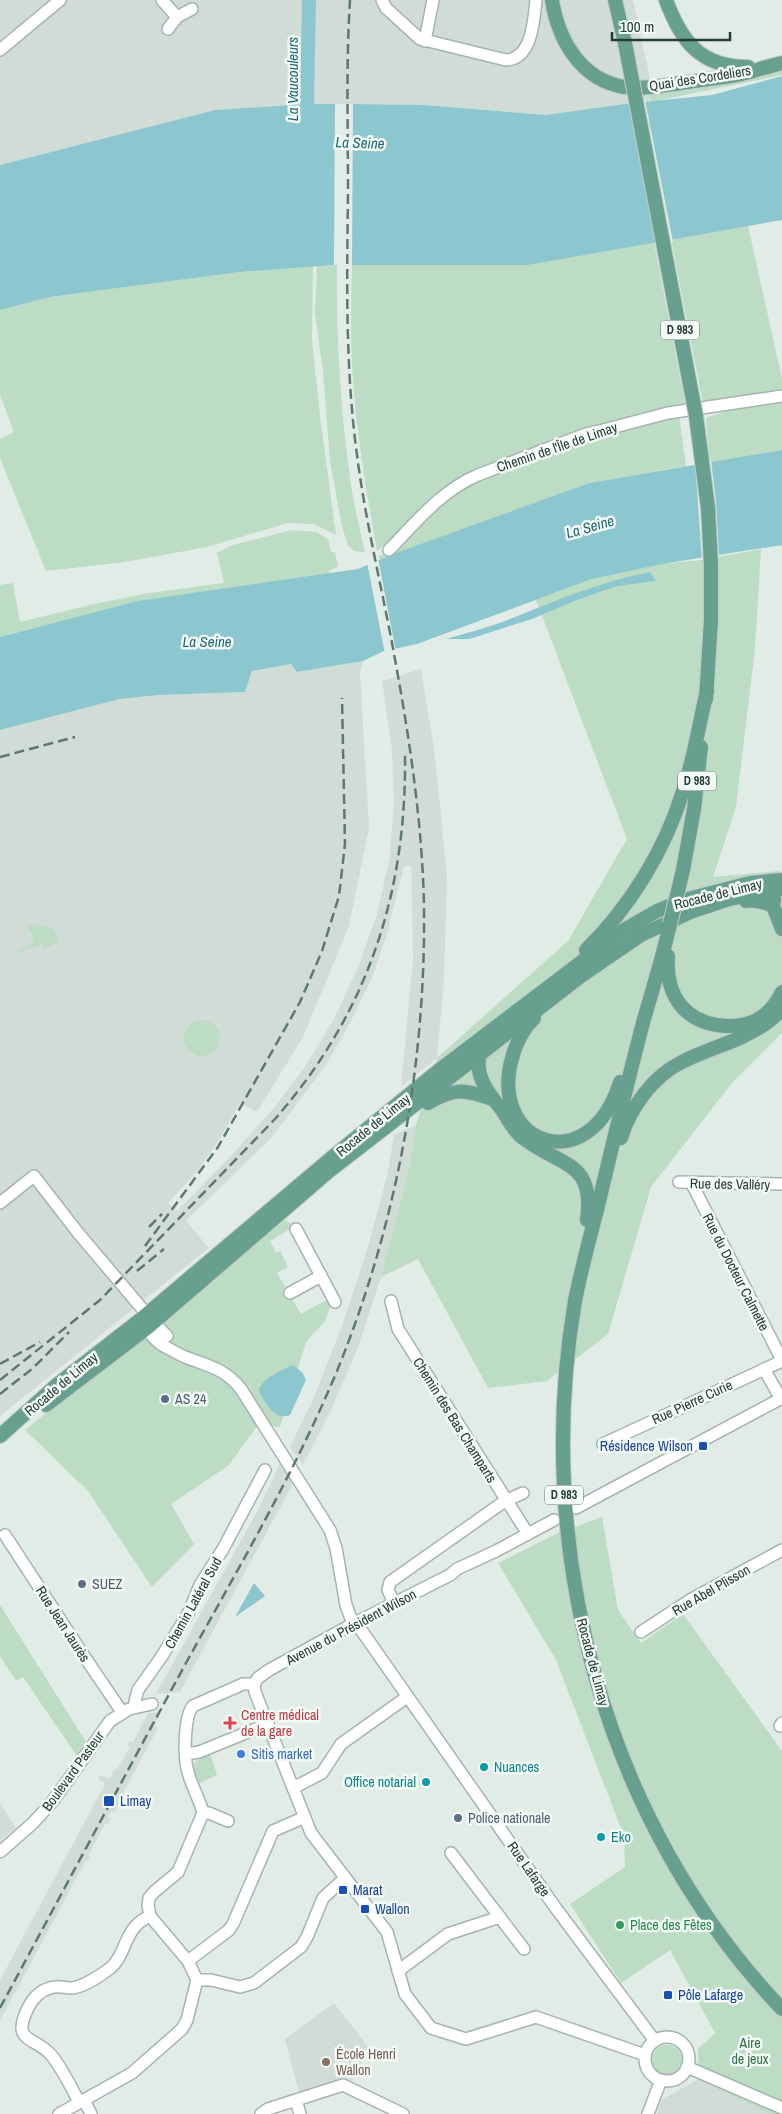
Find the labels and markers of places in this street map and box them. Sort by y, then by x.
place label: AS 24 [174,1390,207,1408]
marker: AS 24 [159,1393,171,1405]
place label: Résidence Wilson [600,1437,693,1455]
marker: Résidence Wilson [697,1440,709,1452]
place label: SUEZ [92,1575,123,1593]
marker: SUEZ [76,1578,88,1590]
place label: Centre médical de la gare [241,1706,319,1740]
marker: Centre médical de la gare [223,1716,237,1730]
place label: Sitis market [251,1745,312,1763]
marker: Sitis market [235,1748,247,1760]
place label: Nuances [494,1758,540,1776]
marker: Nuances [478,1761,490,1773]
place label: Office notarial [344,1773,416,1791]
marker: Office notarial [420,1776,432,1788]
place label: Limay [120,1792,152,1810]
marker: Limay [102,1794,116,1808]
place label: Police nationale [468,1809,550,1827]
marker: Police nationale [452,1812,464,1824]
place label: Eko [611,1828,631,1846]
marker: Eko [595,1831,607,1843]
place label: Marat [353,1881,382,1899]
marker: Marat [337,1884,349,1896]
place label: Wallon [375,1900,410,1918]
marker: Wallon [359,1903,371,1915]
place label: Place des Fêtes [630,1916,712,1934]
marker: Place des Fêtes [614,1919,626,1931]
place label: Pôle Lafarge [678,1986,743,2004]
marker: Pôle Lafarge [662,1989,674,2001]
place label: École Henri Wallon [336,2045,396,2079]
marker: École Henri Wallon [320,2056,332,2068]

